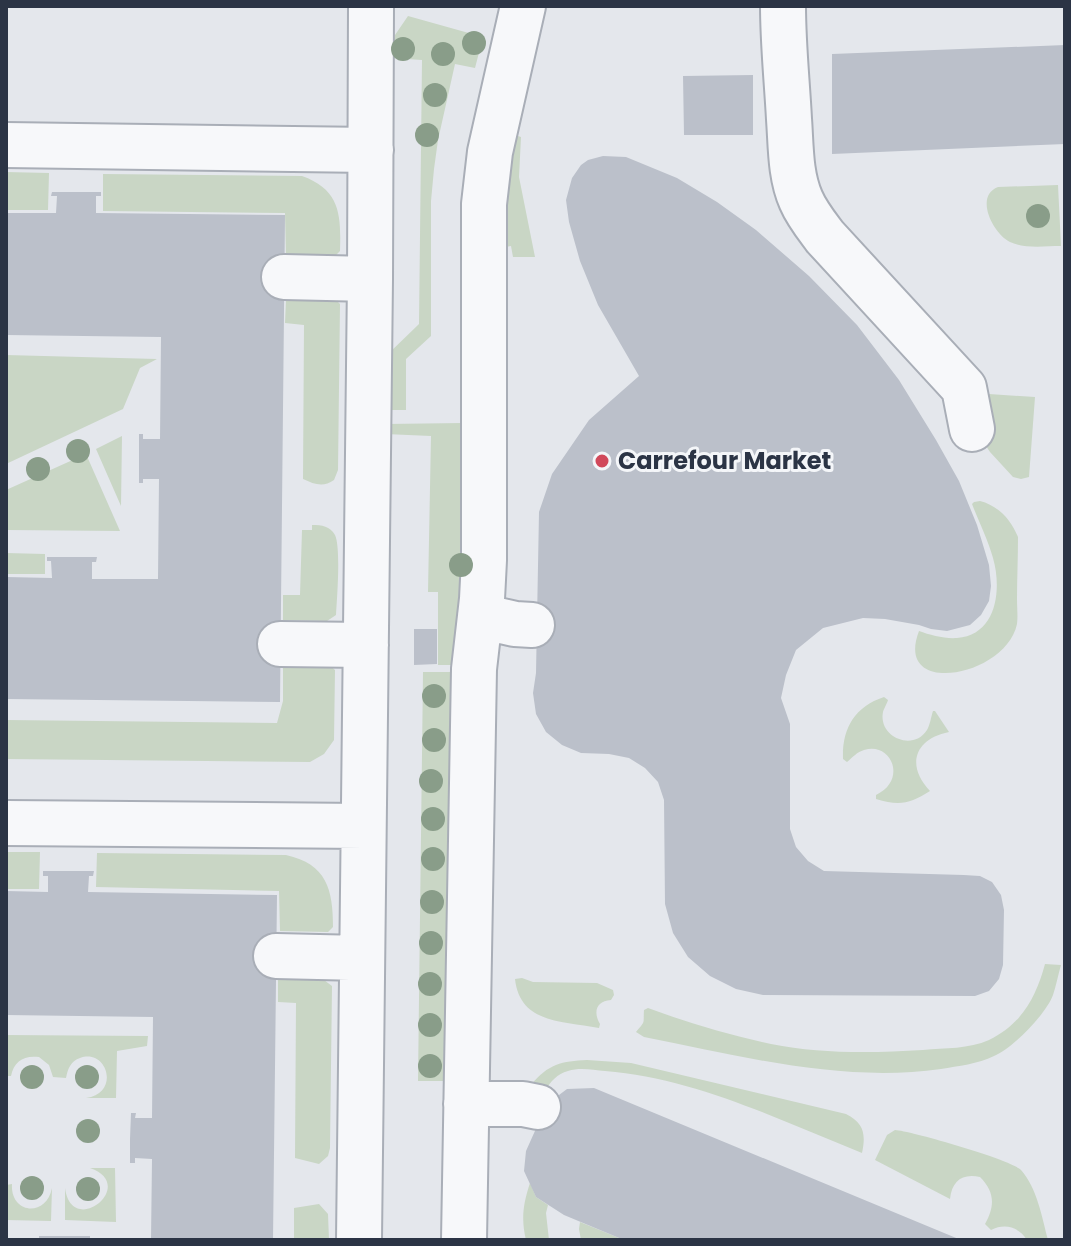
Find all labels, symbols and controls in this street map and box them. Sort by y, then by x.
place label: Carrefour Market [618,444,831,477]
marker: Carrefour Market [593,452,611,470]

